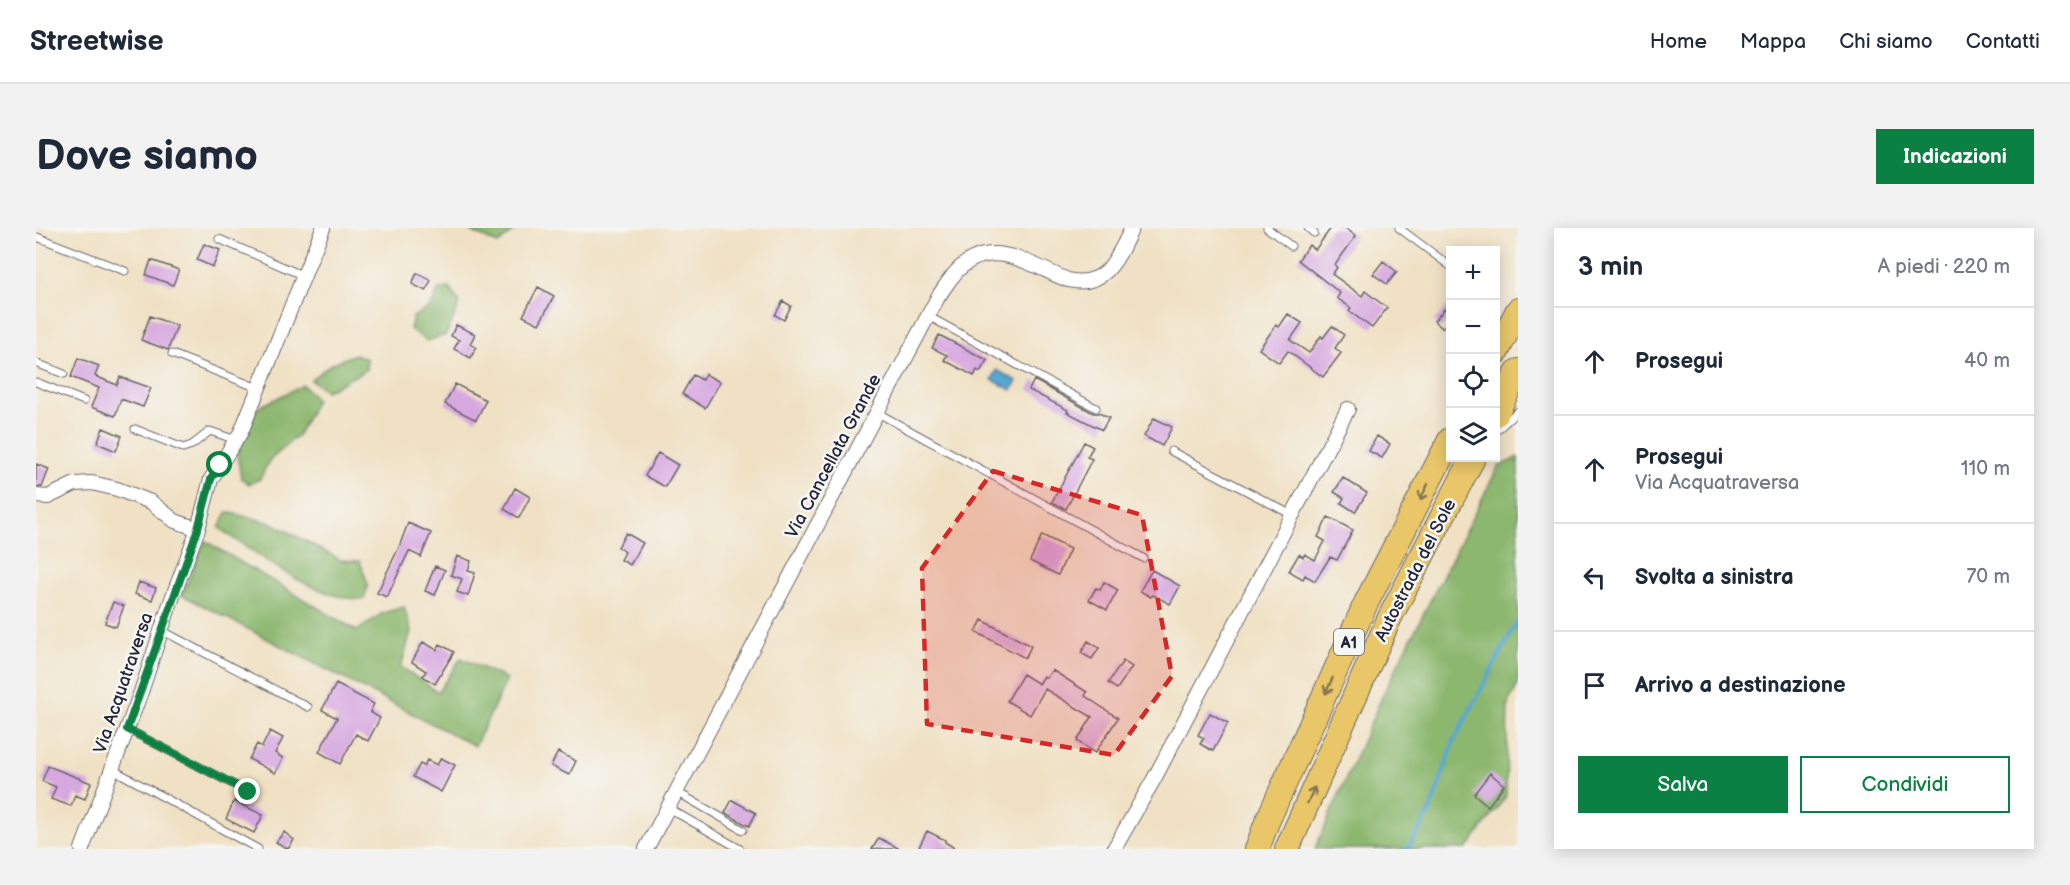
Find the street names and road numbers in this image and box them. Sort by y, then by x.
street label: Via Cancellata Grande [781,370,886,542]
street label: Autostrada del Sole [1370,495,1461,645]
street label: Via Acquatraversa [89,610,157,756]
road number: A1 [1334,629,1364,655]

